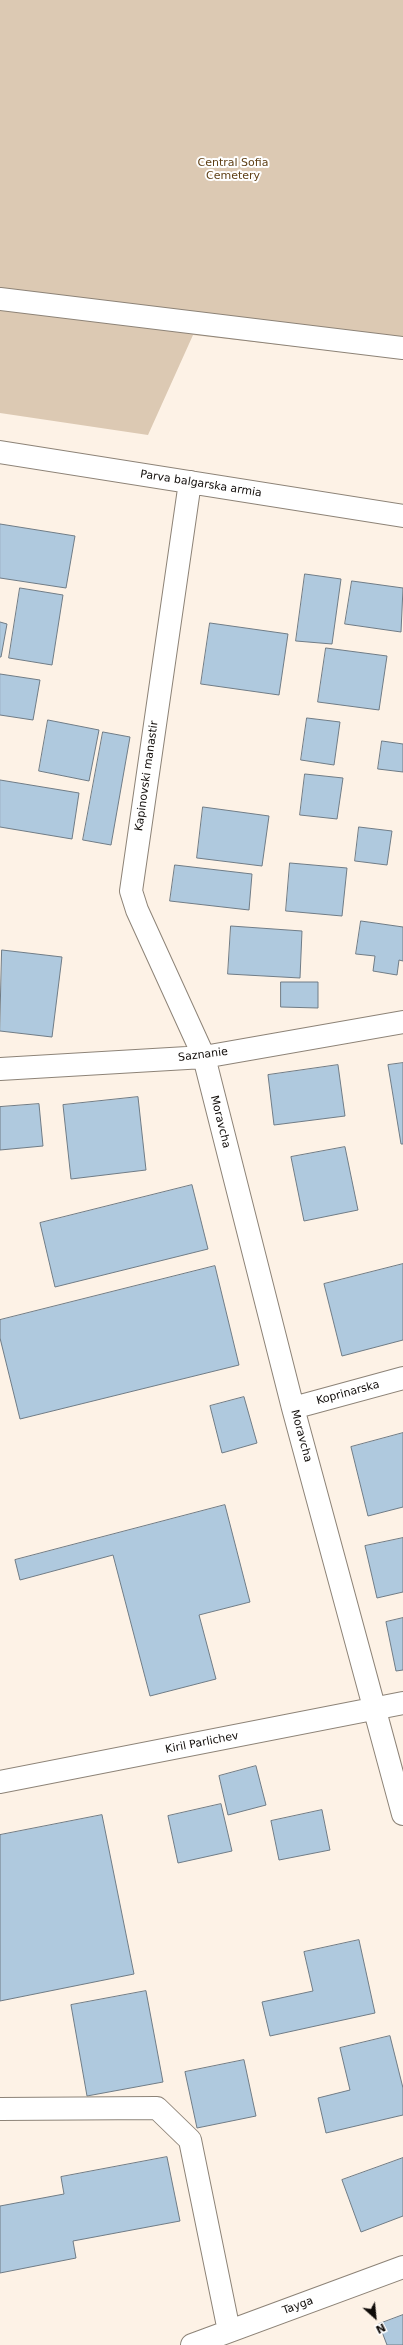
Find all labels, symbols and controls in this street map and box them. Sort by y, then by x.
park label: Central Sofia Cemetery [198,156,268,182]
street label: Parva balgarska armia [139,468,263,500]
street label: Kapinovski manastir [133,720,161,832]
street label: Saznanie [177,1045,229,1065]
street label: Moravcha [207,1094,233,1150]
street label: Koprinarska [315,1378,381,1408]
street label: Moravcha [288,1408,314,1464]
street label: Kiril Parlichev [164,1729,240,1757]
street label: Tayga [281,2294,315,2318]
north arrow [355,2297,395,2337]
text: N [374,2320,388,2336]

